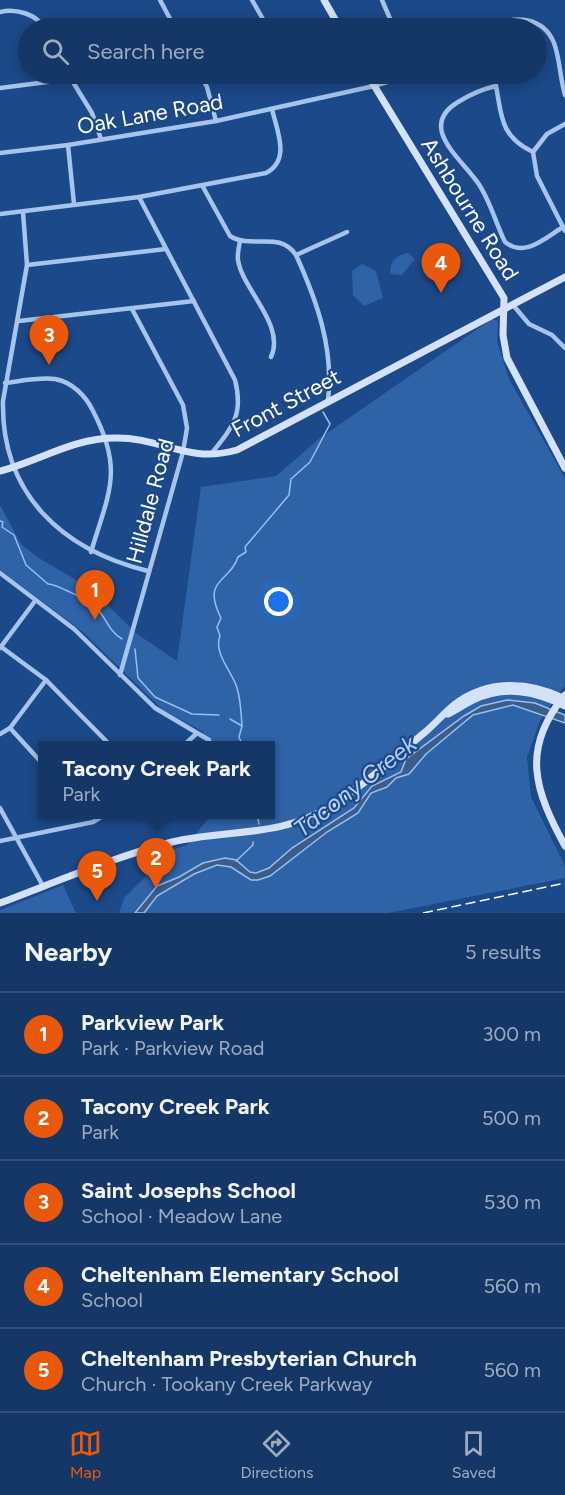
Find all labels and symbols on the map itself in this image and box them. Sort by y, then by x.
street label: Oak Lane Road [75,88,225,140]
street label: Ashbourne Road [415,133,525,285]
pin: 4 [422,244,460,293]
pin: 3 [29,316,68,365]
street label: Front Street [227,363,345,443]
street label: Hilldale Road [120,436,180,566]
pin: 1 [76,570,115,620]
your location [264,587,293,616]
water label: Tacony Creek [288,728,423,843]
pin: 2 [136,838,176,888]
pin: 5 [78,852,116,901]

